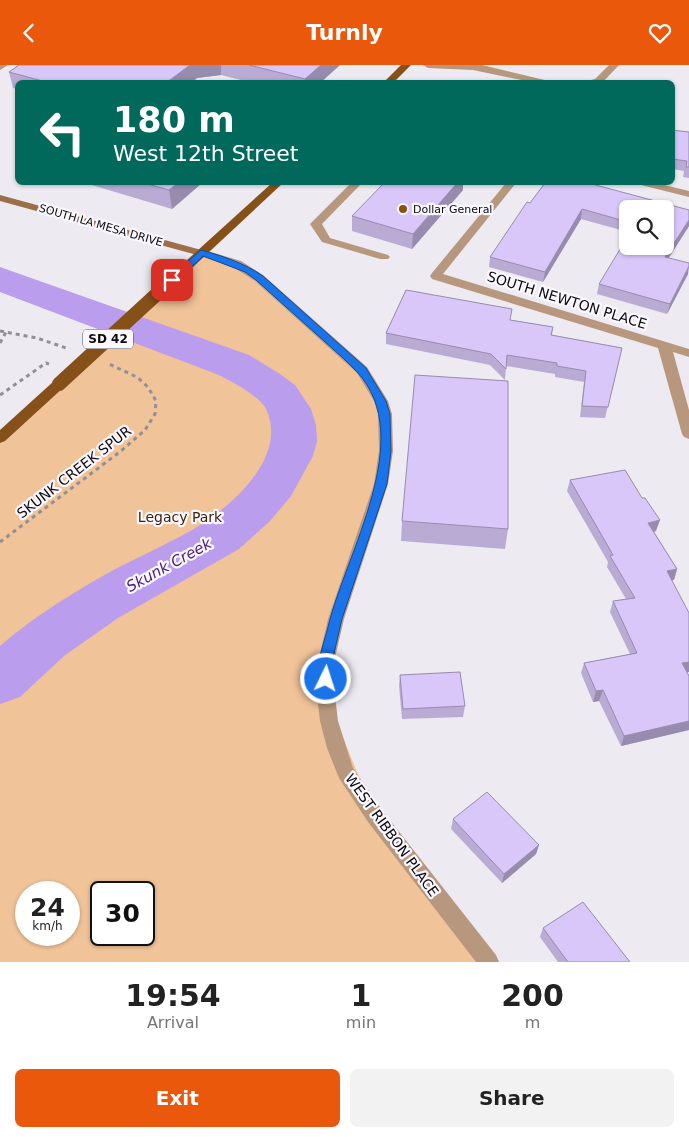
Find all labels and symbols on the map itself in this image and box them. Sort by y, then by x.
street label: SOUTH LA MESA DRIVE [38,202,164,249]
marker: Dollar General [397,203,409,215]
place label: Dollar General [413,203,492,216]
pin [151,259,193,301]
street label: SOUTH NEWTON PLACE [485,268,649,332]
road number: SD 42 [83,329,133,349]
street label: SKUNK CREEK SPUR [14,422,134,521]
park label: Legacy Park [138,509,223,525]
water label: Skunk Creek [123,534,216,596]
position arrow [299,652,351,704]
street label: WEST RIBBON PLACE [342,770,442,900]
speed limit sign: 30 [90,881,155,946]

